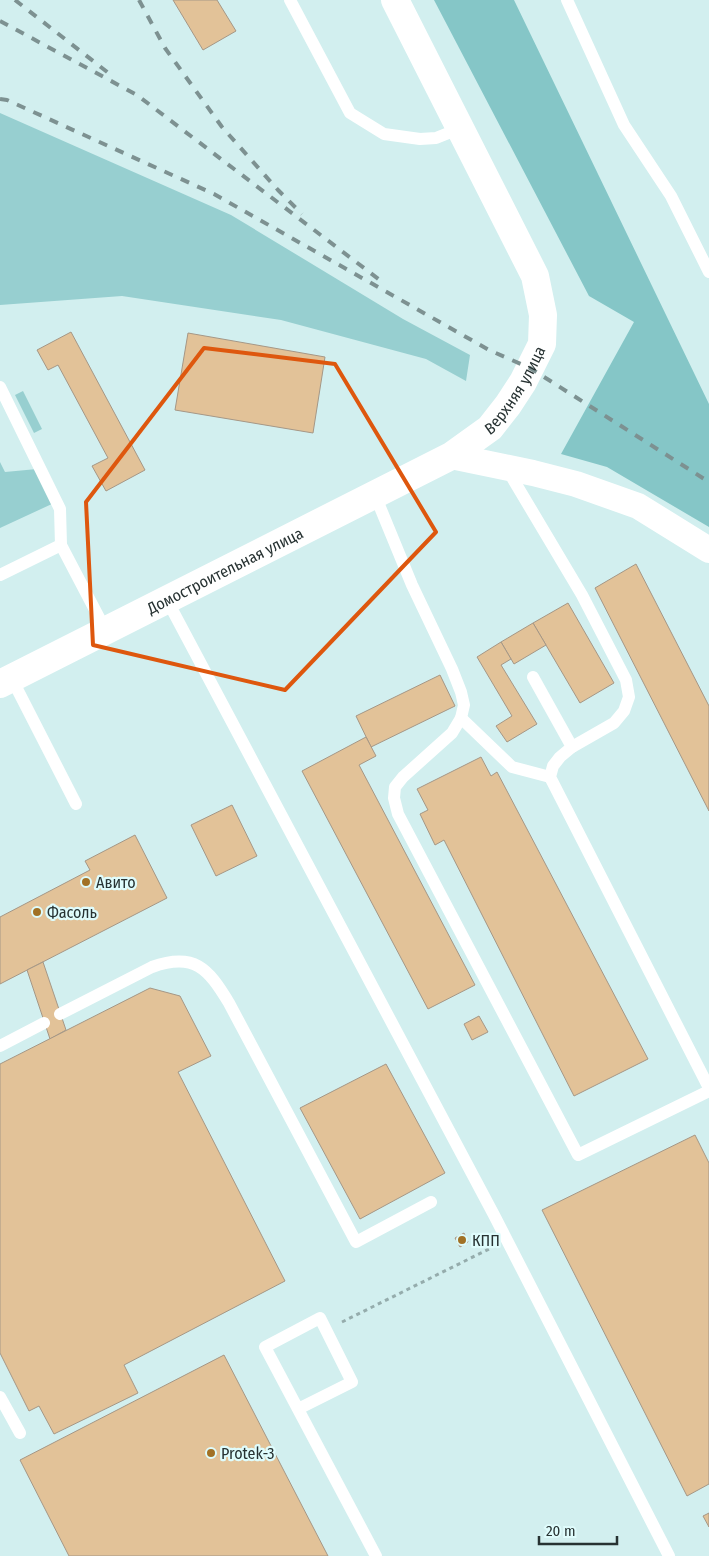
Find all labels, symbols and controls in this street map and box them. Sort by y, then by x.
street label: Верхняя улица [481,343,550,439]
street label: Домостроительная улица [143,523,306,618]
place label: Авито [96,873,136,892]
marker: Авито [80,876,92,888]
place label: Фасоль [47,903,97,922]
marker: Фасоль [31,906,43,918]
place label: КПП [472,1231,500,1250]
marker: КПП [456,1234,468,1246]
place label: Protek-3 [221,1444,275,1463]
marker: Protek-3 [205,1447,217,1459]
scale bar [539,1514,616,1546]
text: 20 m [546,1522,576,1540]

